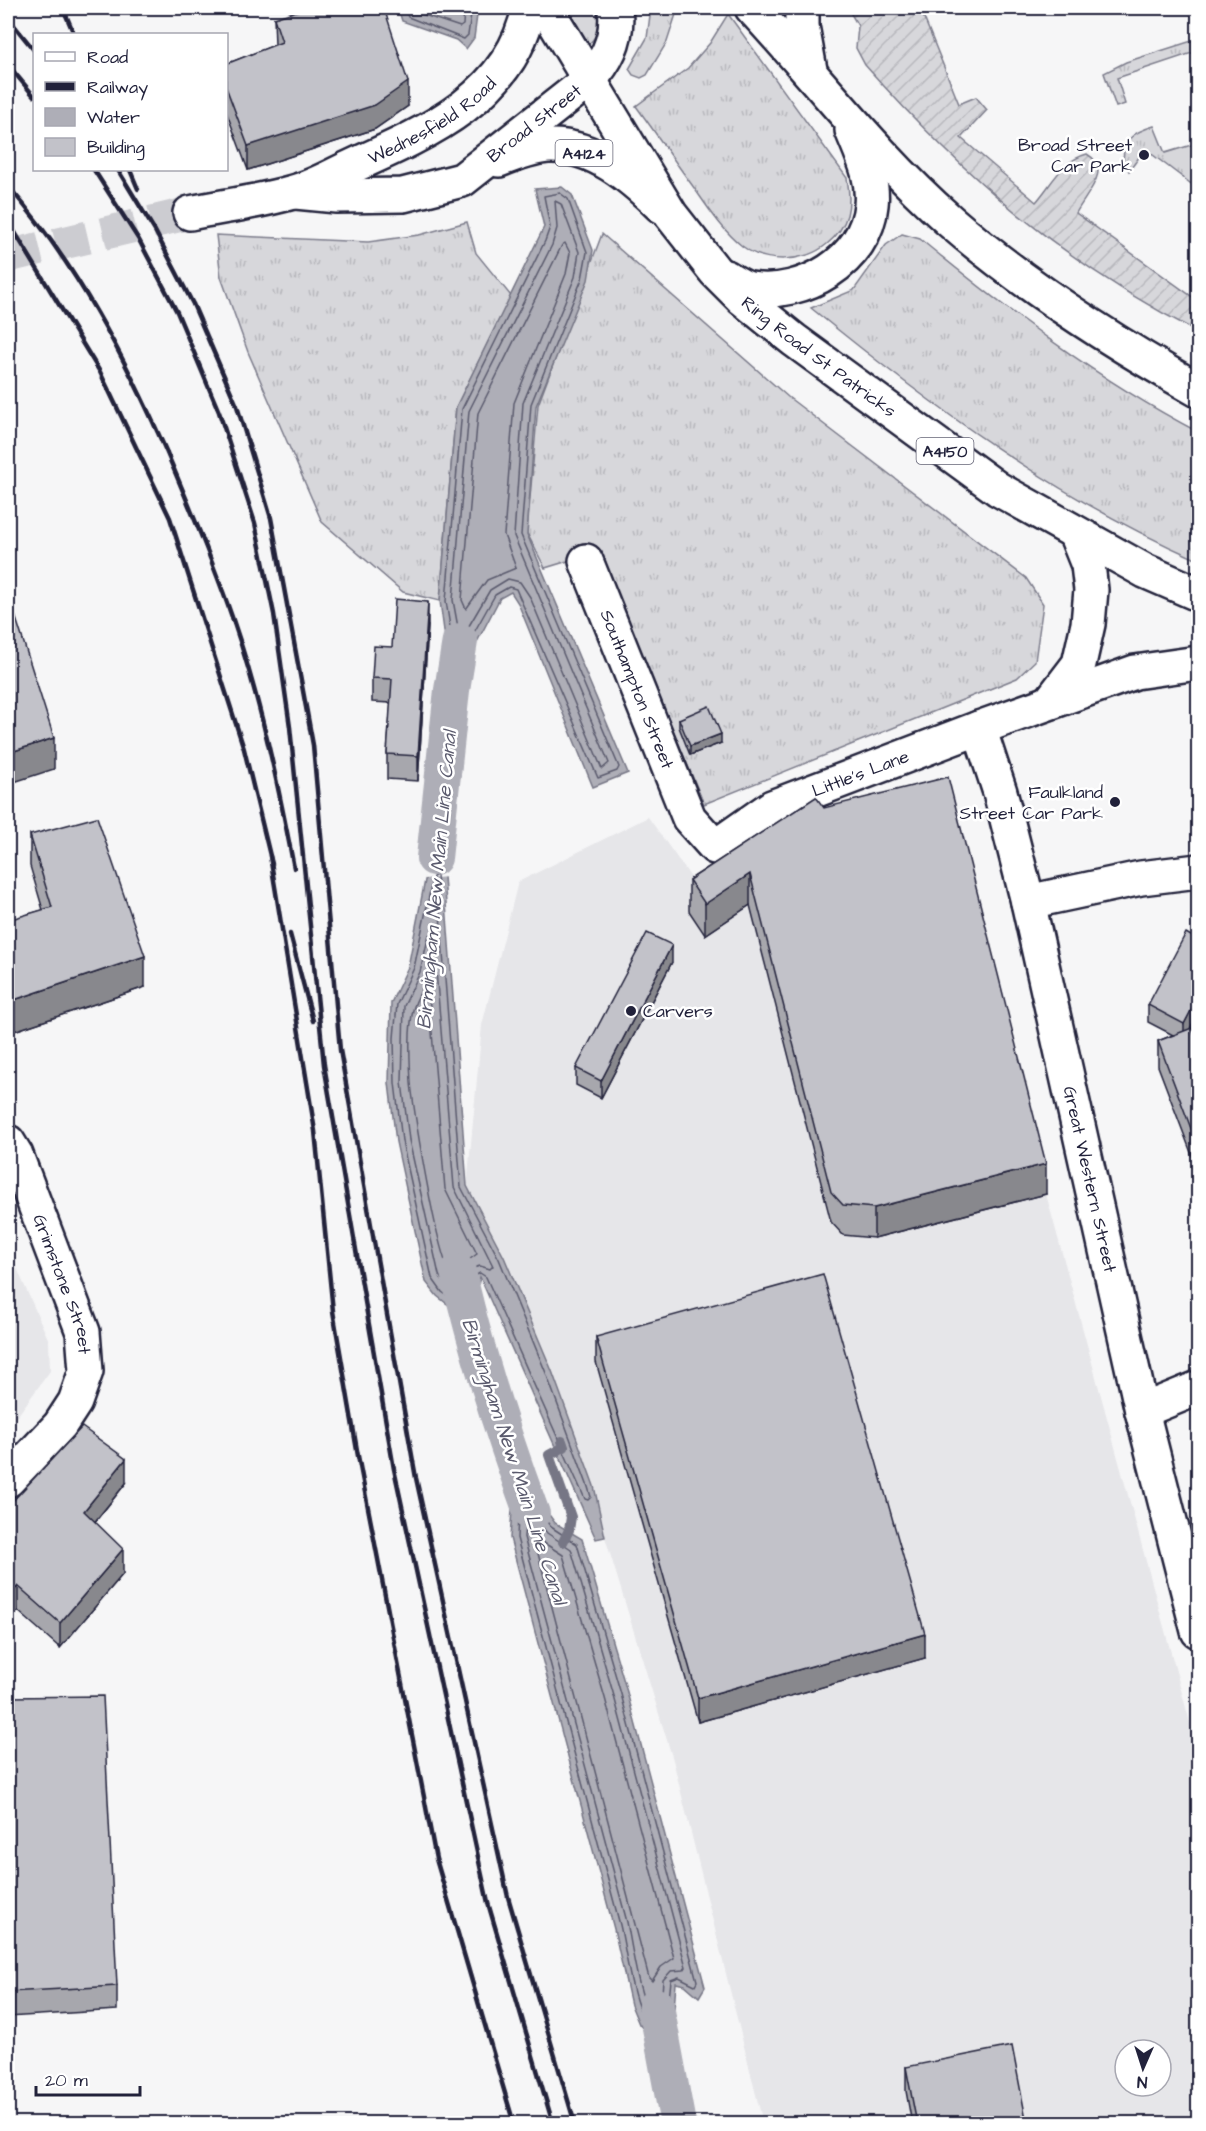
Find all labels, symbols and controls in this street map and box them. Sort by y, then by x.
legend [33,33,228,171]
text: Road [87,45,128,70]
street label: Wednesfield Road [364,72,502,171]
text: Railway [87,75,148,101]
street label: Broad Street [482,78,588,169]
text: Water [87,105,140,130]
place label: Broad Street Car Park [1018,133,1133,179]
text: Building [87,135,145,161]
road number: A4124 [556,140,612,166]
marker: Broad Street Car Park [1137,148,1151,162]
street label: Ring Road St Patricks [736,291,901,424]
road number: A4150 [916,438,974,464]
street label: Southampton Street [594,606,680,773]
water label: Birmingham New Main Line Canal [410,727,465,1031]
street label: Little's Lane [808,744,913,804]
place label: Faulkland Street Car Park [960,780,1103,826]
marker: Faulkland Street Car Park [1108,795,1122,809]
place label: Carvers [643,999,713,1024]
marker: Carvers [624,1004,638,1018]
street label: Great Western Street [1057,1084,1123,1276]
street label: Grimstone Street [27,1211,97,1356]
water label: Birmingham New Main Line Canal [454,1315,575,1611]
north arrow [1113,2038,1173,2098]
scale bar [36,2059,140,2097]
text: 20 m [45,2068,88,2093]
text: N [1137,2071,1148,2093]

